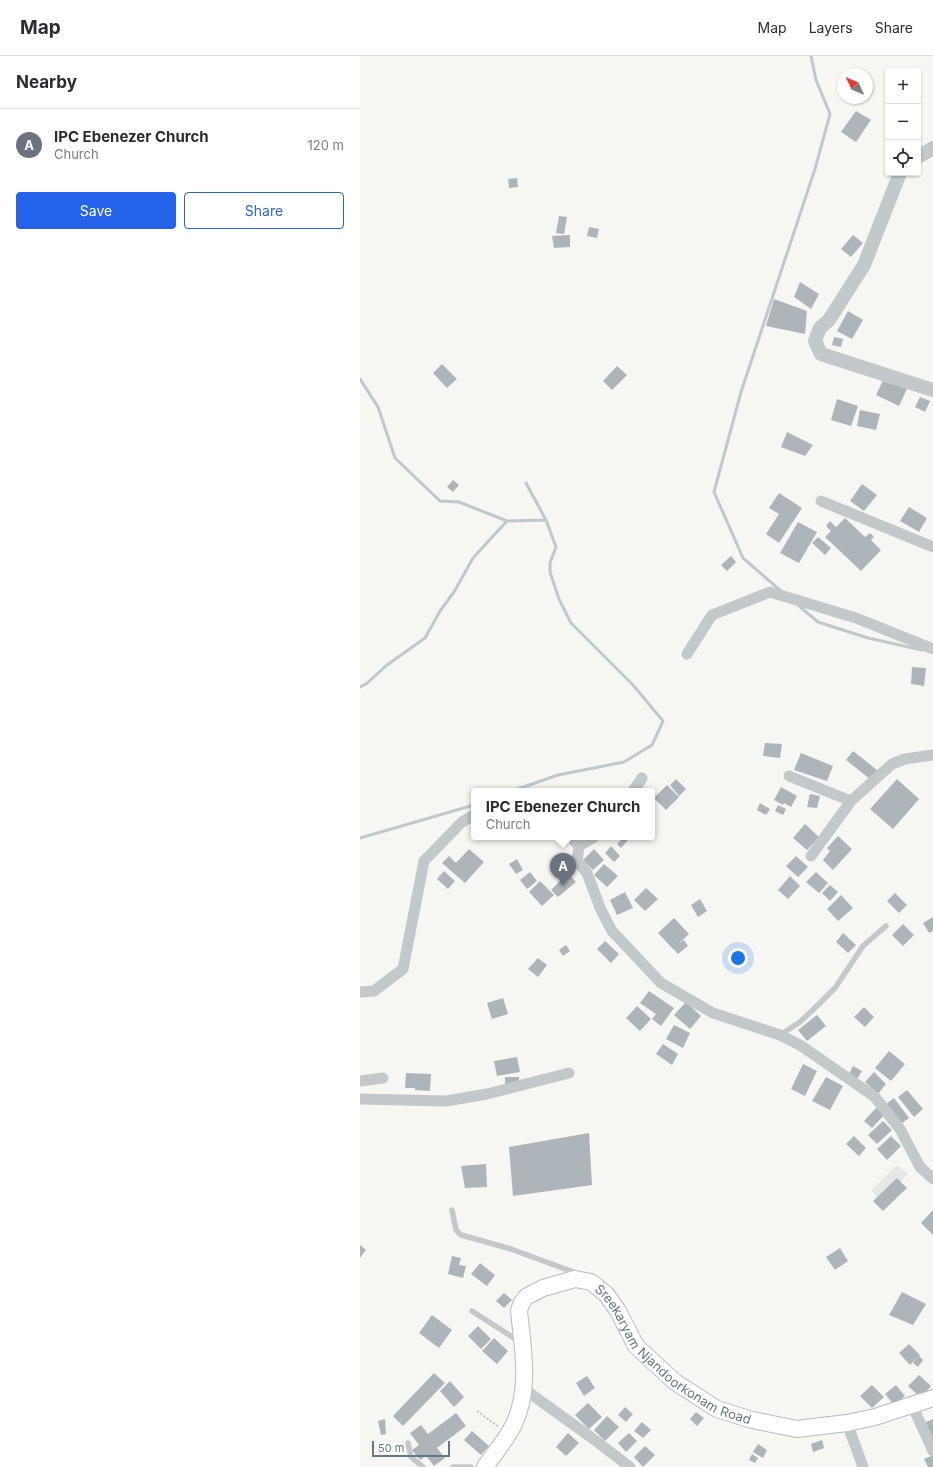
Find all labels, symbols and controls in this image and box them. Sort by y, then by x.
text: Map [20,16,61,39]
text: Map [758,19,787,36]
text: Layers [809,19,853,36]
text: Share [875,19,913,36]
north arrow [837,68,873,104]
map controls [885,68,921,176]
button: + [885,68,921,104]
text: Nearby [16,72,77,92]
button: − [885,104,921,140]
text: IPC Ebenezer Church [54,127,209,146]
text: A [24,137,34,153]
text: 120 m [308,137,344,153]
button: locate [885,140,921,176]
text: Church [54,146,99,162]
button: Save [16,192,176,229]
button: Share [184,192,344,229]
popup [471,788,655,840]
text: IPC Ebenezer Church [486,797,640,816]
text: Church [486,816,530,832]
pin: A [550,853,576,886]
your location [728,948,748,968]
street label: Sreekaryam Njandoorkonam Road [592,1281,753,1427]
scale bar [372,1439,450,1458]
text: 50 m [378,1441,404,1455]

